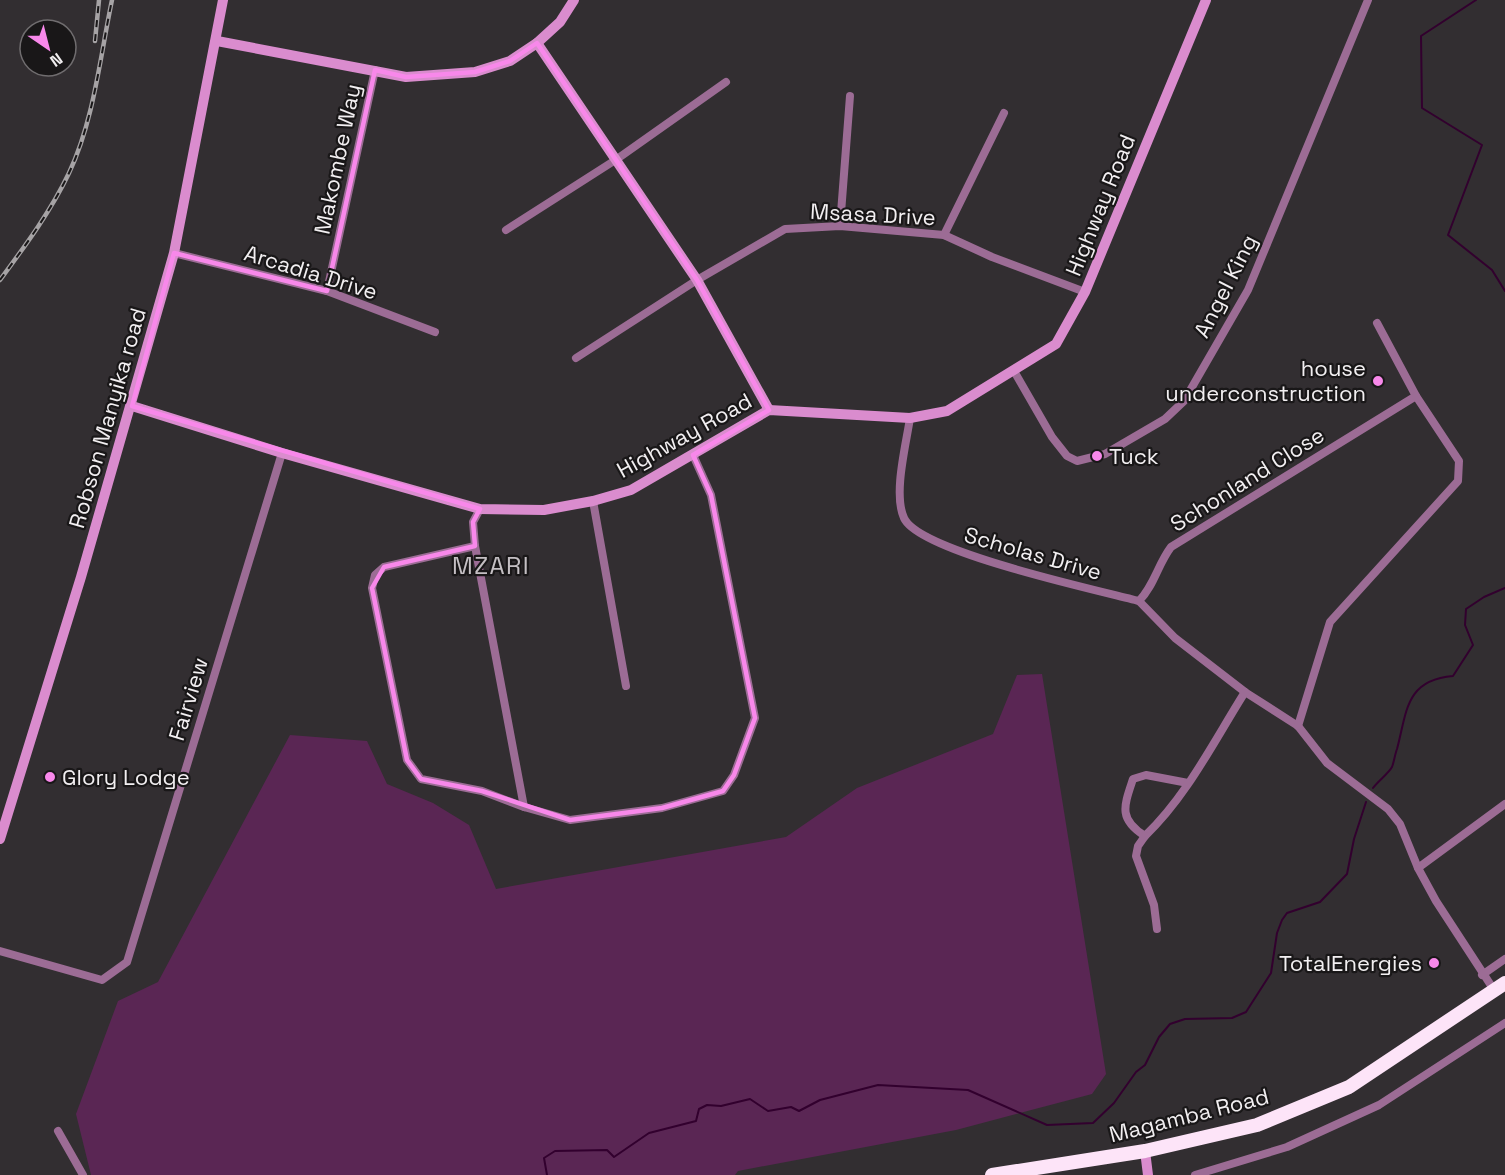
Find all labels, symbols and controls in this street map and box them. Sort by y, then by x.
north arrow [18,18,78,78]
text: N [46,48,67,72]
street label: Makombe Way [307,81,367,237]
street label: Highway Road [1059,130,1141,280]
street label: Msasa Drive [810,197,936,231]
street label: Angel King [1187,230,1263,342]
street label: Arcadia Drive [241,238,381,306]
street label: Robson Manyika road [62,305,152,531]
place label: house underconstruction [1165,354,1366,407]
marker: house underconstruction [1371,374,1385,388]
street label: Highway Road [612,386,756,484]
street label: Schonland Close [1165,420,1329,538]
place label: Tuck [1109,442,1159,470]
marker: Tuck [1090,449,1104,463]
street label: Scholas Drive [961,520,1105,586]
district label: MZARI [452,550,530,581]
street label: Fairview [162,654,214,744]
place label: Glory Lodge [62,763,190,791]
marker: Glory Lodge [43,770,57,784]
place label: TotalEnergies [1279,949,1422,977]
marker: TotalEnergies [1427,956,1441,970]
street label: Magamba Road [1106,1082,1272,1148]

